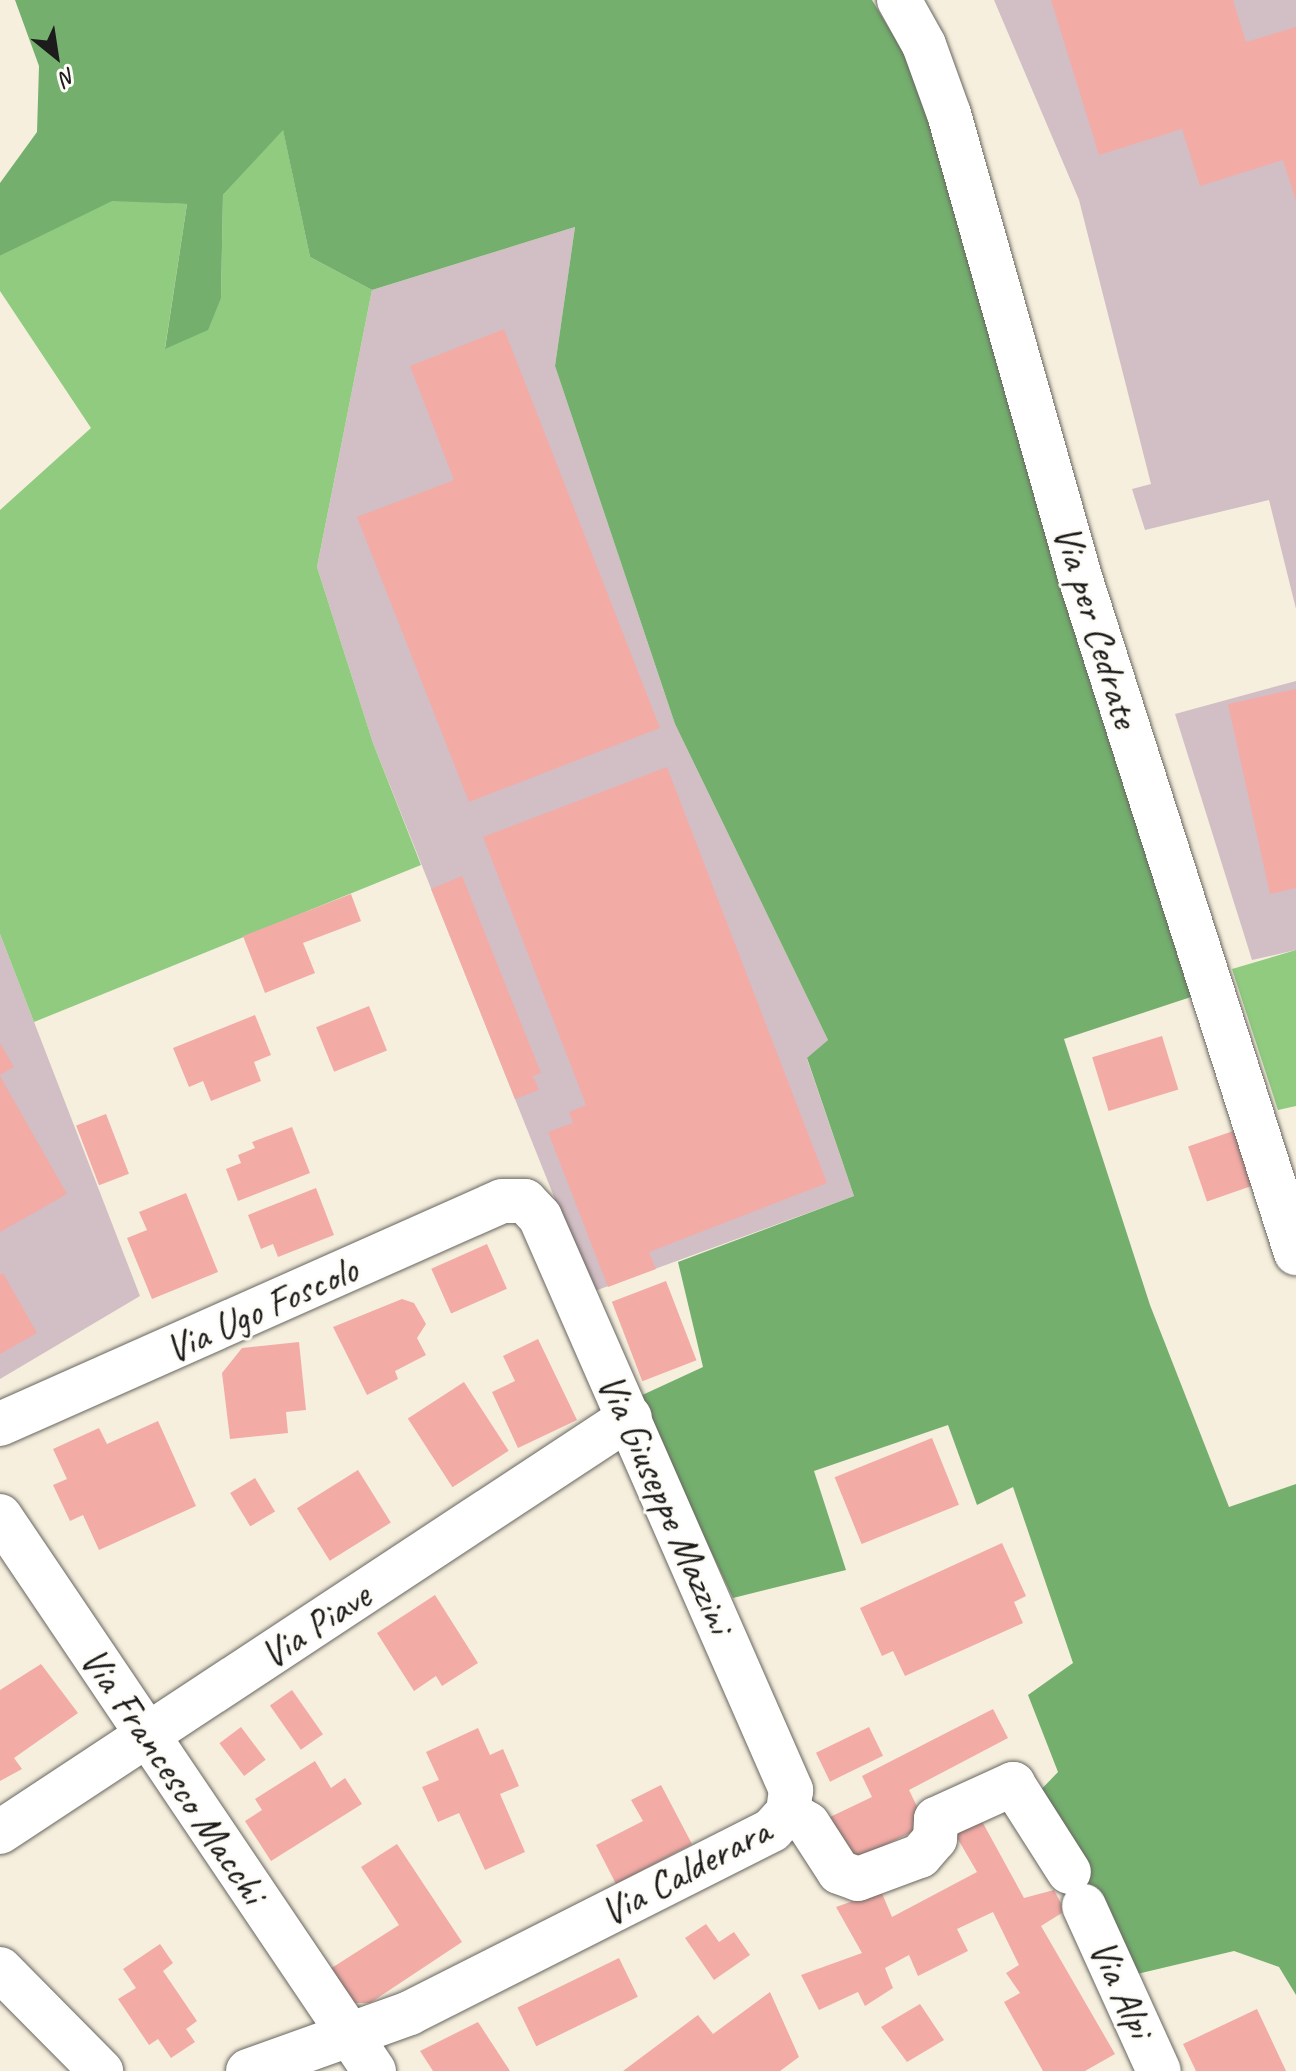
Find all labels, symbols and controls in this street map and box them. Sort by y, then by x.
north arrow [16,16,96,96]
text: N [55,61,81,92]
street label: Via per Cedrate [1043,519,1151,733]
street label: Via Ugo Foscolo [158,1245,364,1373]
street label: Via Giuseppe Mazzini [587,1366,745,1640]
street label: Via Piave [251,1572,379,1678]
street label: Via Francesco Macchi [70,1637,278,1913]
street label: Via Calderara [591,1806,779,1936]
street label: Via Alpi [1079,1932,1165,2044]

